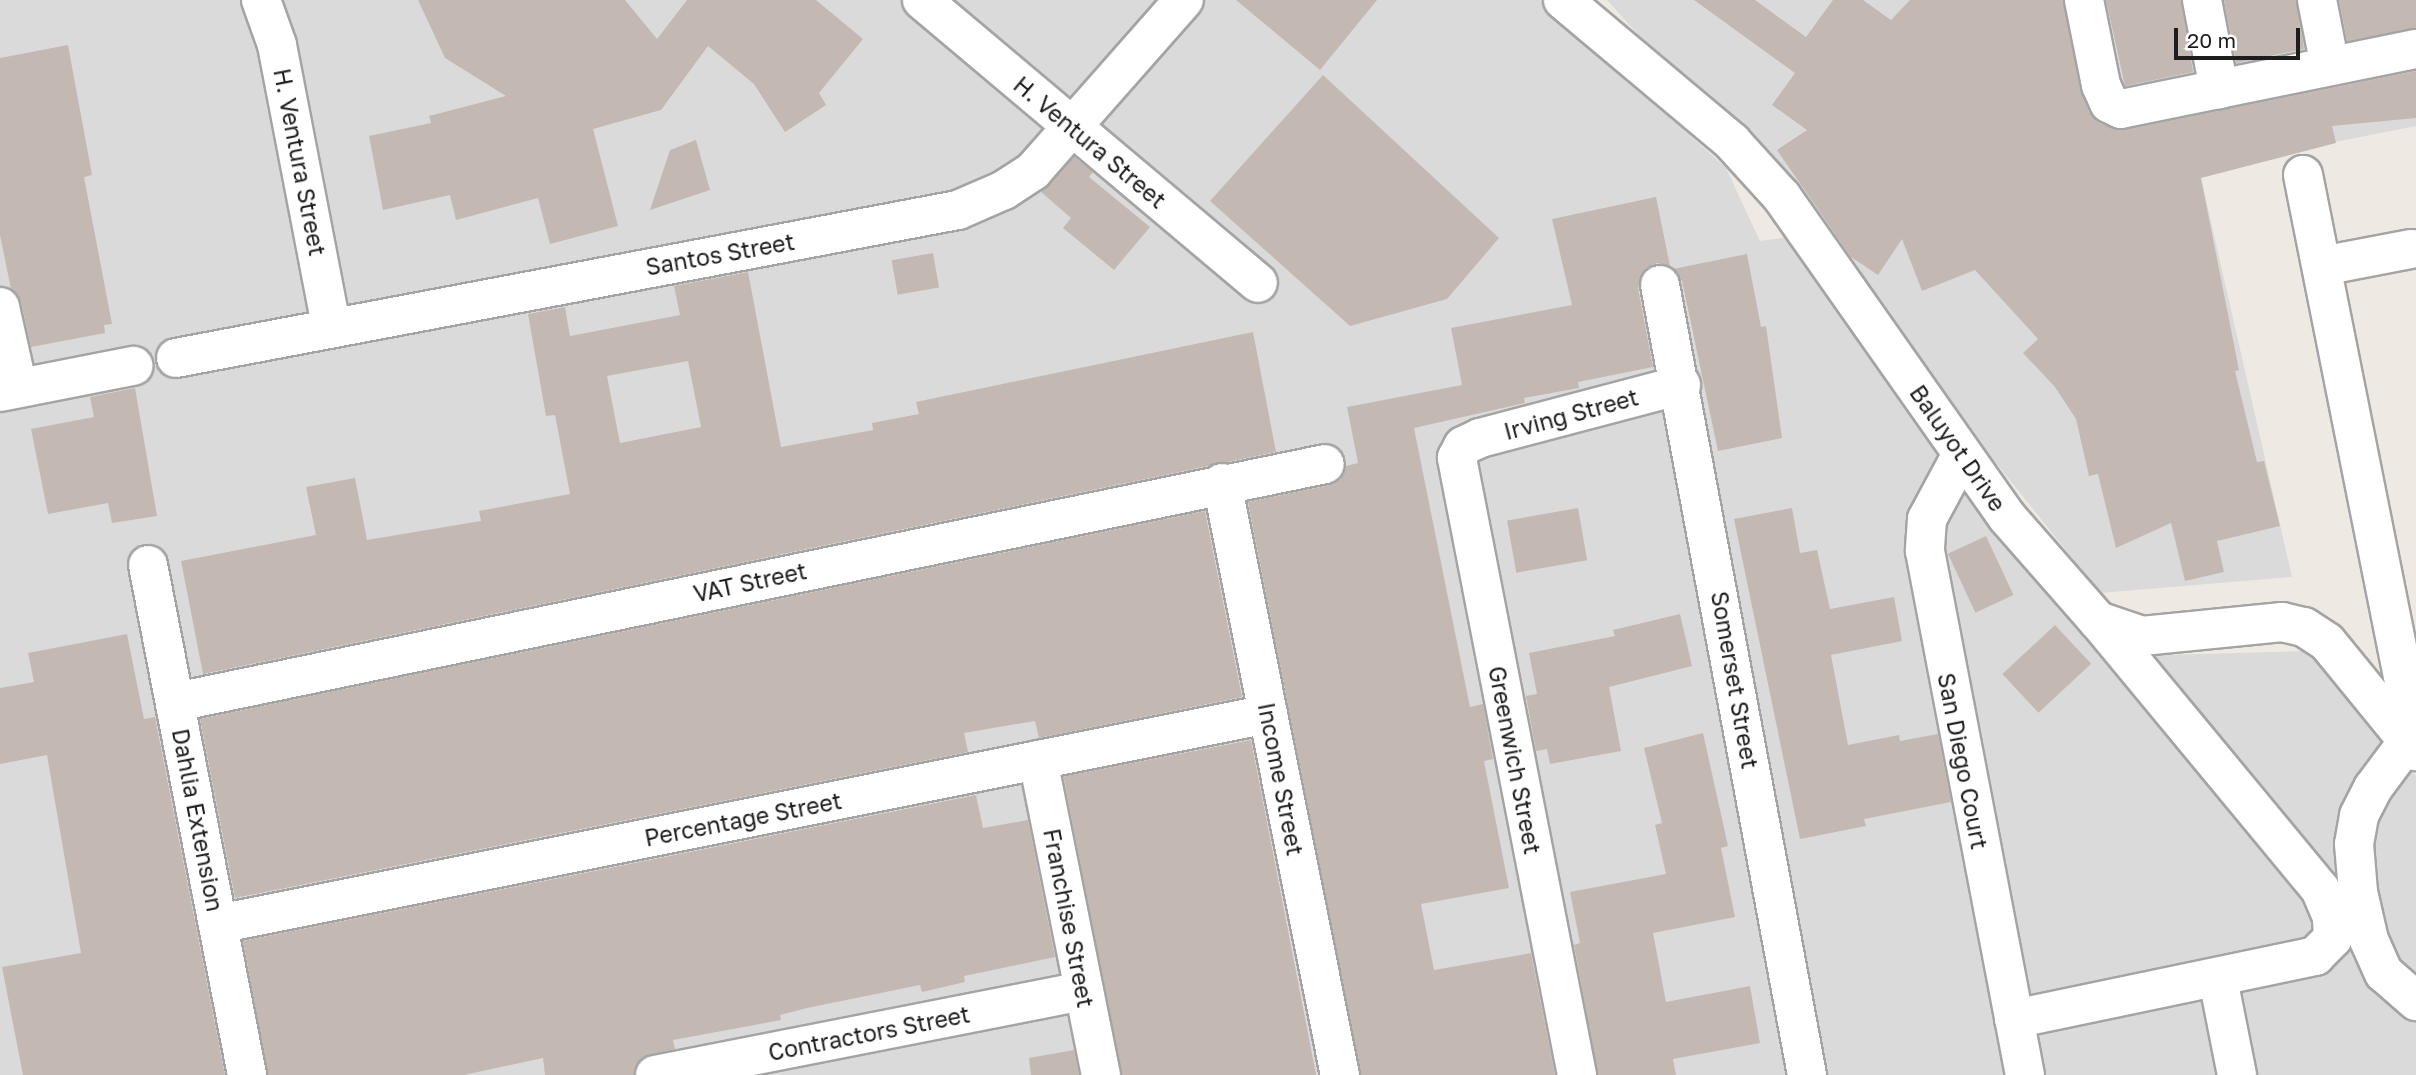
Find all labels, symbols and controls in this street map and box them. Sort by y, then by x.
scale bar [2178,14,2304,58]
text: 20 m [2187,27,2236,53]
street label: H. Ventura Street [268,66,332,258]
street label: H. Ventura Street [1008,70,1172,214]
street label: Santos Street [643,227,797,281]
street label: Baluyot Drive [1904,380,2012,516]
street label: Irving Street [1501,383,1641,445]
street label: VAT Street [691,557,809,607]
street label: Somerset Street [1706,589,1764,771]
street label: Greenwich Street [1483,664,1547,856]
street label: San Diego Court [1932,671,1994,851]
street label: Income Street [1253,700,1309,858]
street label: Dahlia Extension [167,726,229,914]
street label: Percentage Street [642,786,844,852]
street label: Franchise Street [1038,826,1100,1010]
street label: Contractors Street [766,1000,972,1066]

